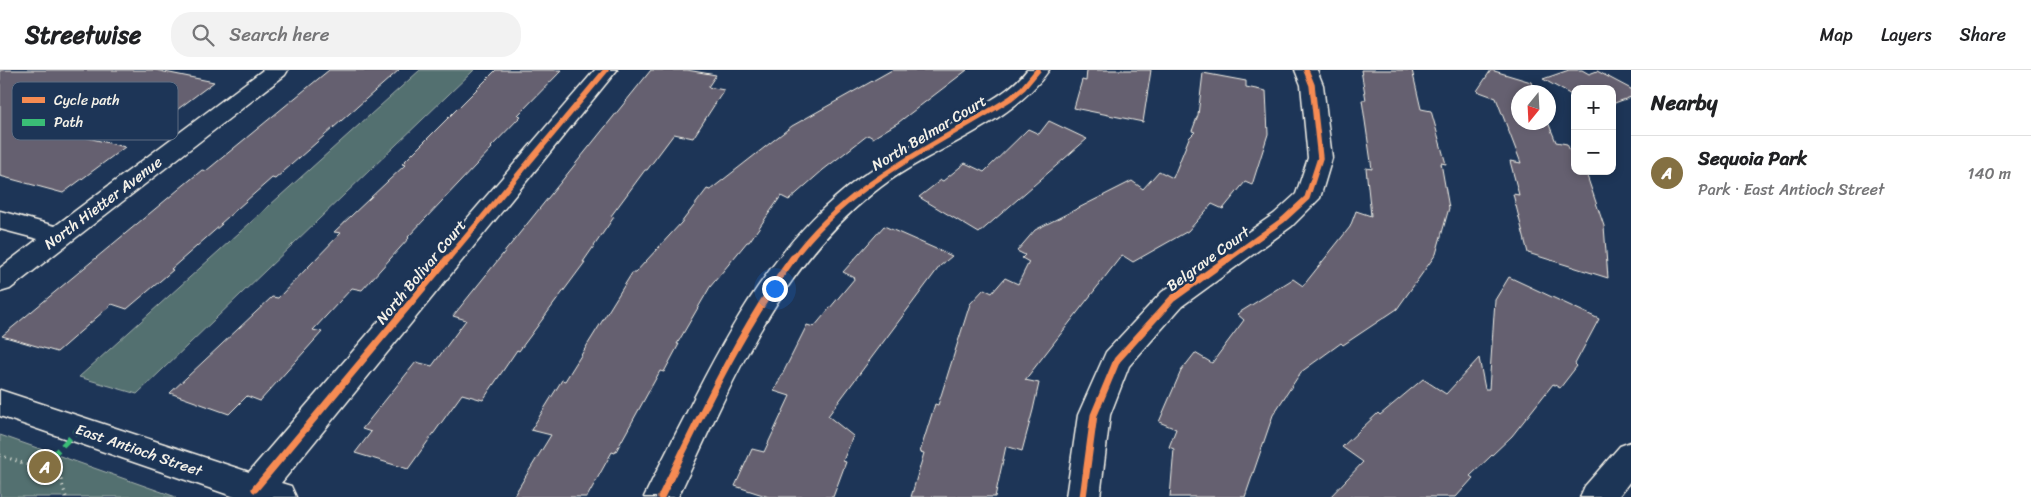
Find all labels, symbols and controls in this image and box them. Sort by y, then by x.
search box [171,12,521,57]
text: Streetwise [25,14,141,56]
text: Search here [229,18,329,51]
text: Map [1820,19,1853,51]
text: Layers [1881,19,1932,51]
text: Share [1960,19,2006,51]
icon: search [189,21,217,49]
legend [12,82,178,140]
text: Nearby [1651,84,1717,122]
north arrow [1511,85,1556,130]
map controls [1571,85,1616,175]
button: + [1571,85,1616,130]
text: Cycle path [54,88,120,113]
street label: North Belmar Court [866,88,992,178]
text: Path [54,110,83,135]
button: − [1571,130,1616,175]
text: Sequoia Park [1698,142,1807,175]
street label: North Hietter Avenue [38,149,168,256]
text: A [1662,159,1672,188]
text: 140 m [1968,159,2011,188]
text: Park · East Antioch Street [1698,175,1884,204]
street label: North Bolivar Court [369,213,473,330]
street label: Belgrave Court [1161,219,1256,298]
your location [762,276,788,302]
street label: East Antioch Street [72,416,207,484]
pin: A [29,448,61,486]

